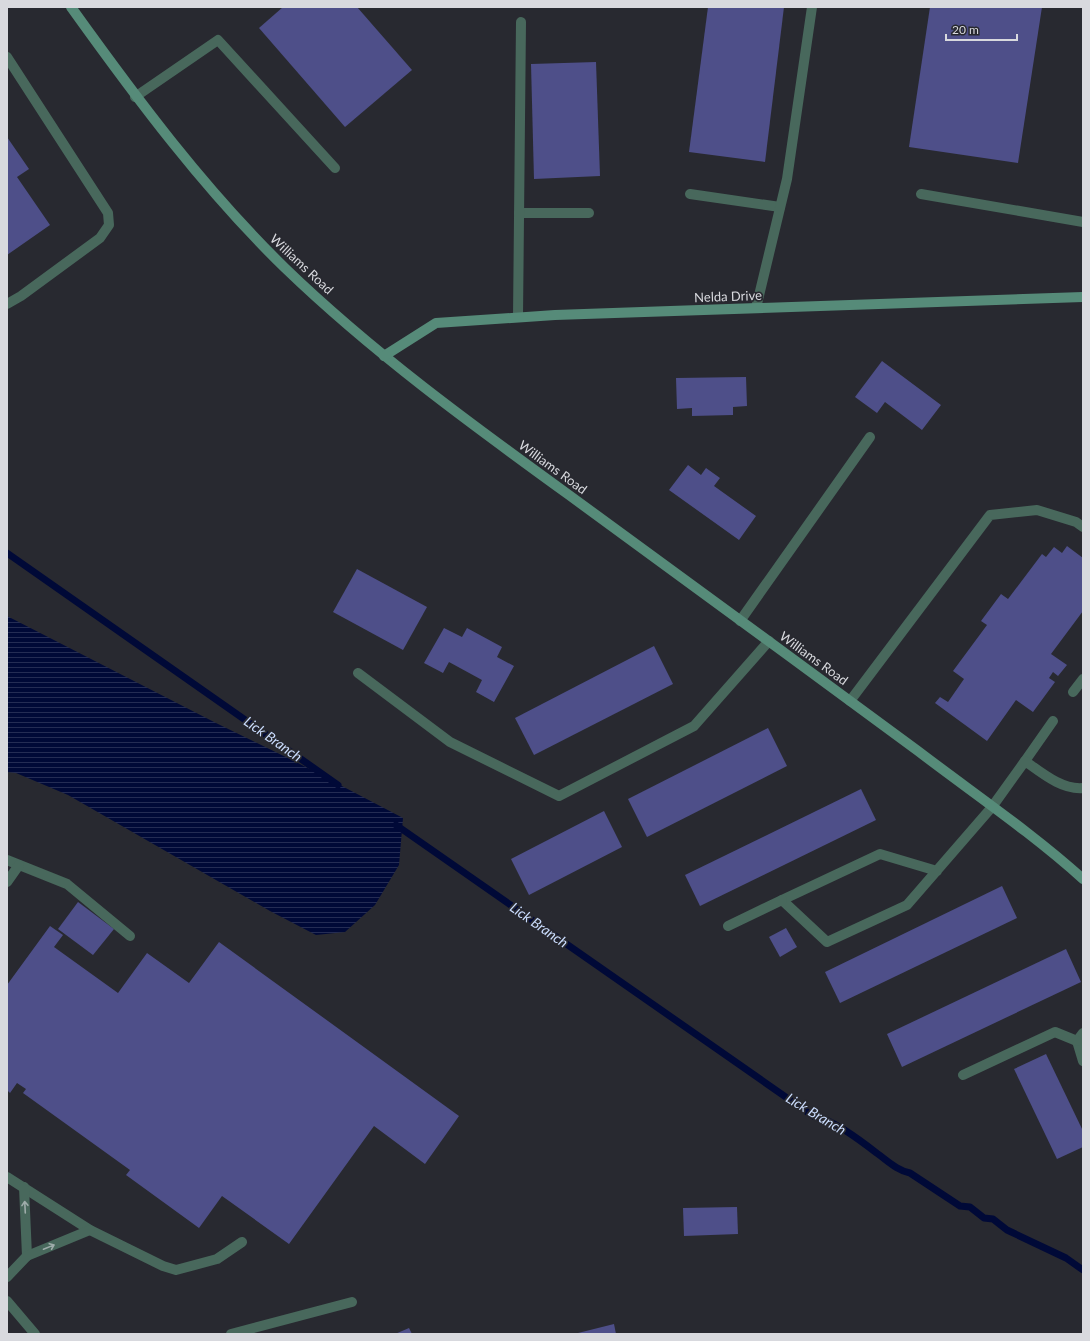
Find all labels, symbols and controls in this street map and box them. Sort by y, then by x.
scale bar [946,16,1017,42]
text: 20 m [952,22,979,37]
street label: Williams Road [267,231,337,297]
street label: Nelda Drive [694,287,762,305]
street label: Williams Road [516,437,590,497]
street label: Williams Road [777,628,851,688]
water label: Lick Branch [241,712,306,765]
water label: Lick Branch [507,898,572,951]
water label: Lick Branch [783,1089,849,1138]
one-way arrow [21,1201,28,1214]
one-way arrow [43,1242,55,1250]

